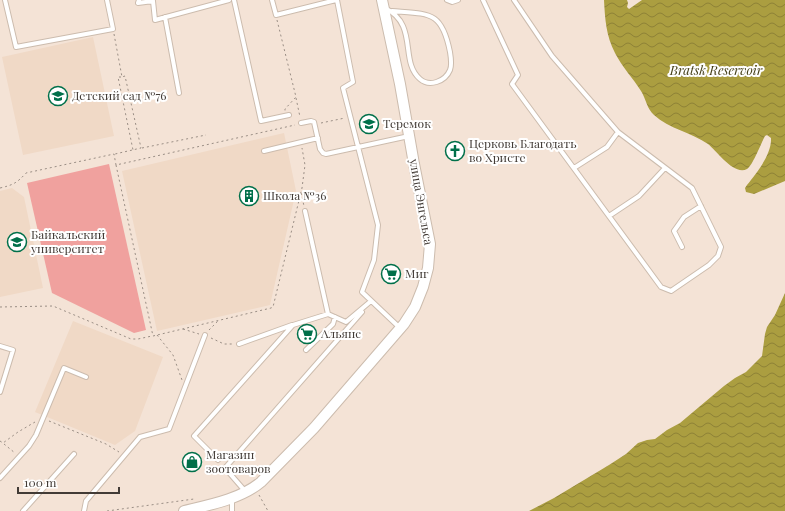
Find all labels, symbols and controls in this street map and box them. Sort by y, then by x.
water label: Bratsk Reservoir [669,61,763,78]
school or university icon: Детский сад №76 [47,85,69,107]
place label: Детский сад №76 [72,87,167,103]
school or university icon: Теремок [358,113,380,135]
place label: Теремок [383,115,431,131]
place label: Церковь Благодать во Христе [469,135,576,165]
church icon: Церковь Благодать во Христе [444,140,466,162]
street label: улица Энгельса [406,157,437,246]
building icon: Школа №36 [238,185,260,207]
place label: Школа №36 [263,187,326,203]
place label: Байкальский университет [30,226,106,256]
school or university icon: Байкальский университет [6,231,28,253]
supermarket icon: Миг [380,263,402,285]
place label: Миг [405,265,429,281]
supermarket icon: Альянс [296,323,318,345]
place label: Альянс [320,325,361,341]
place label: Магазин зоотоваров [206,446,271,476]
shop icon: Магазин зоотоваров [181,451,203,473]
scale bar [18,469,119,495]
text: 100 m [24,474,57,490]

